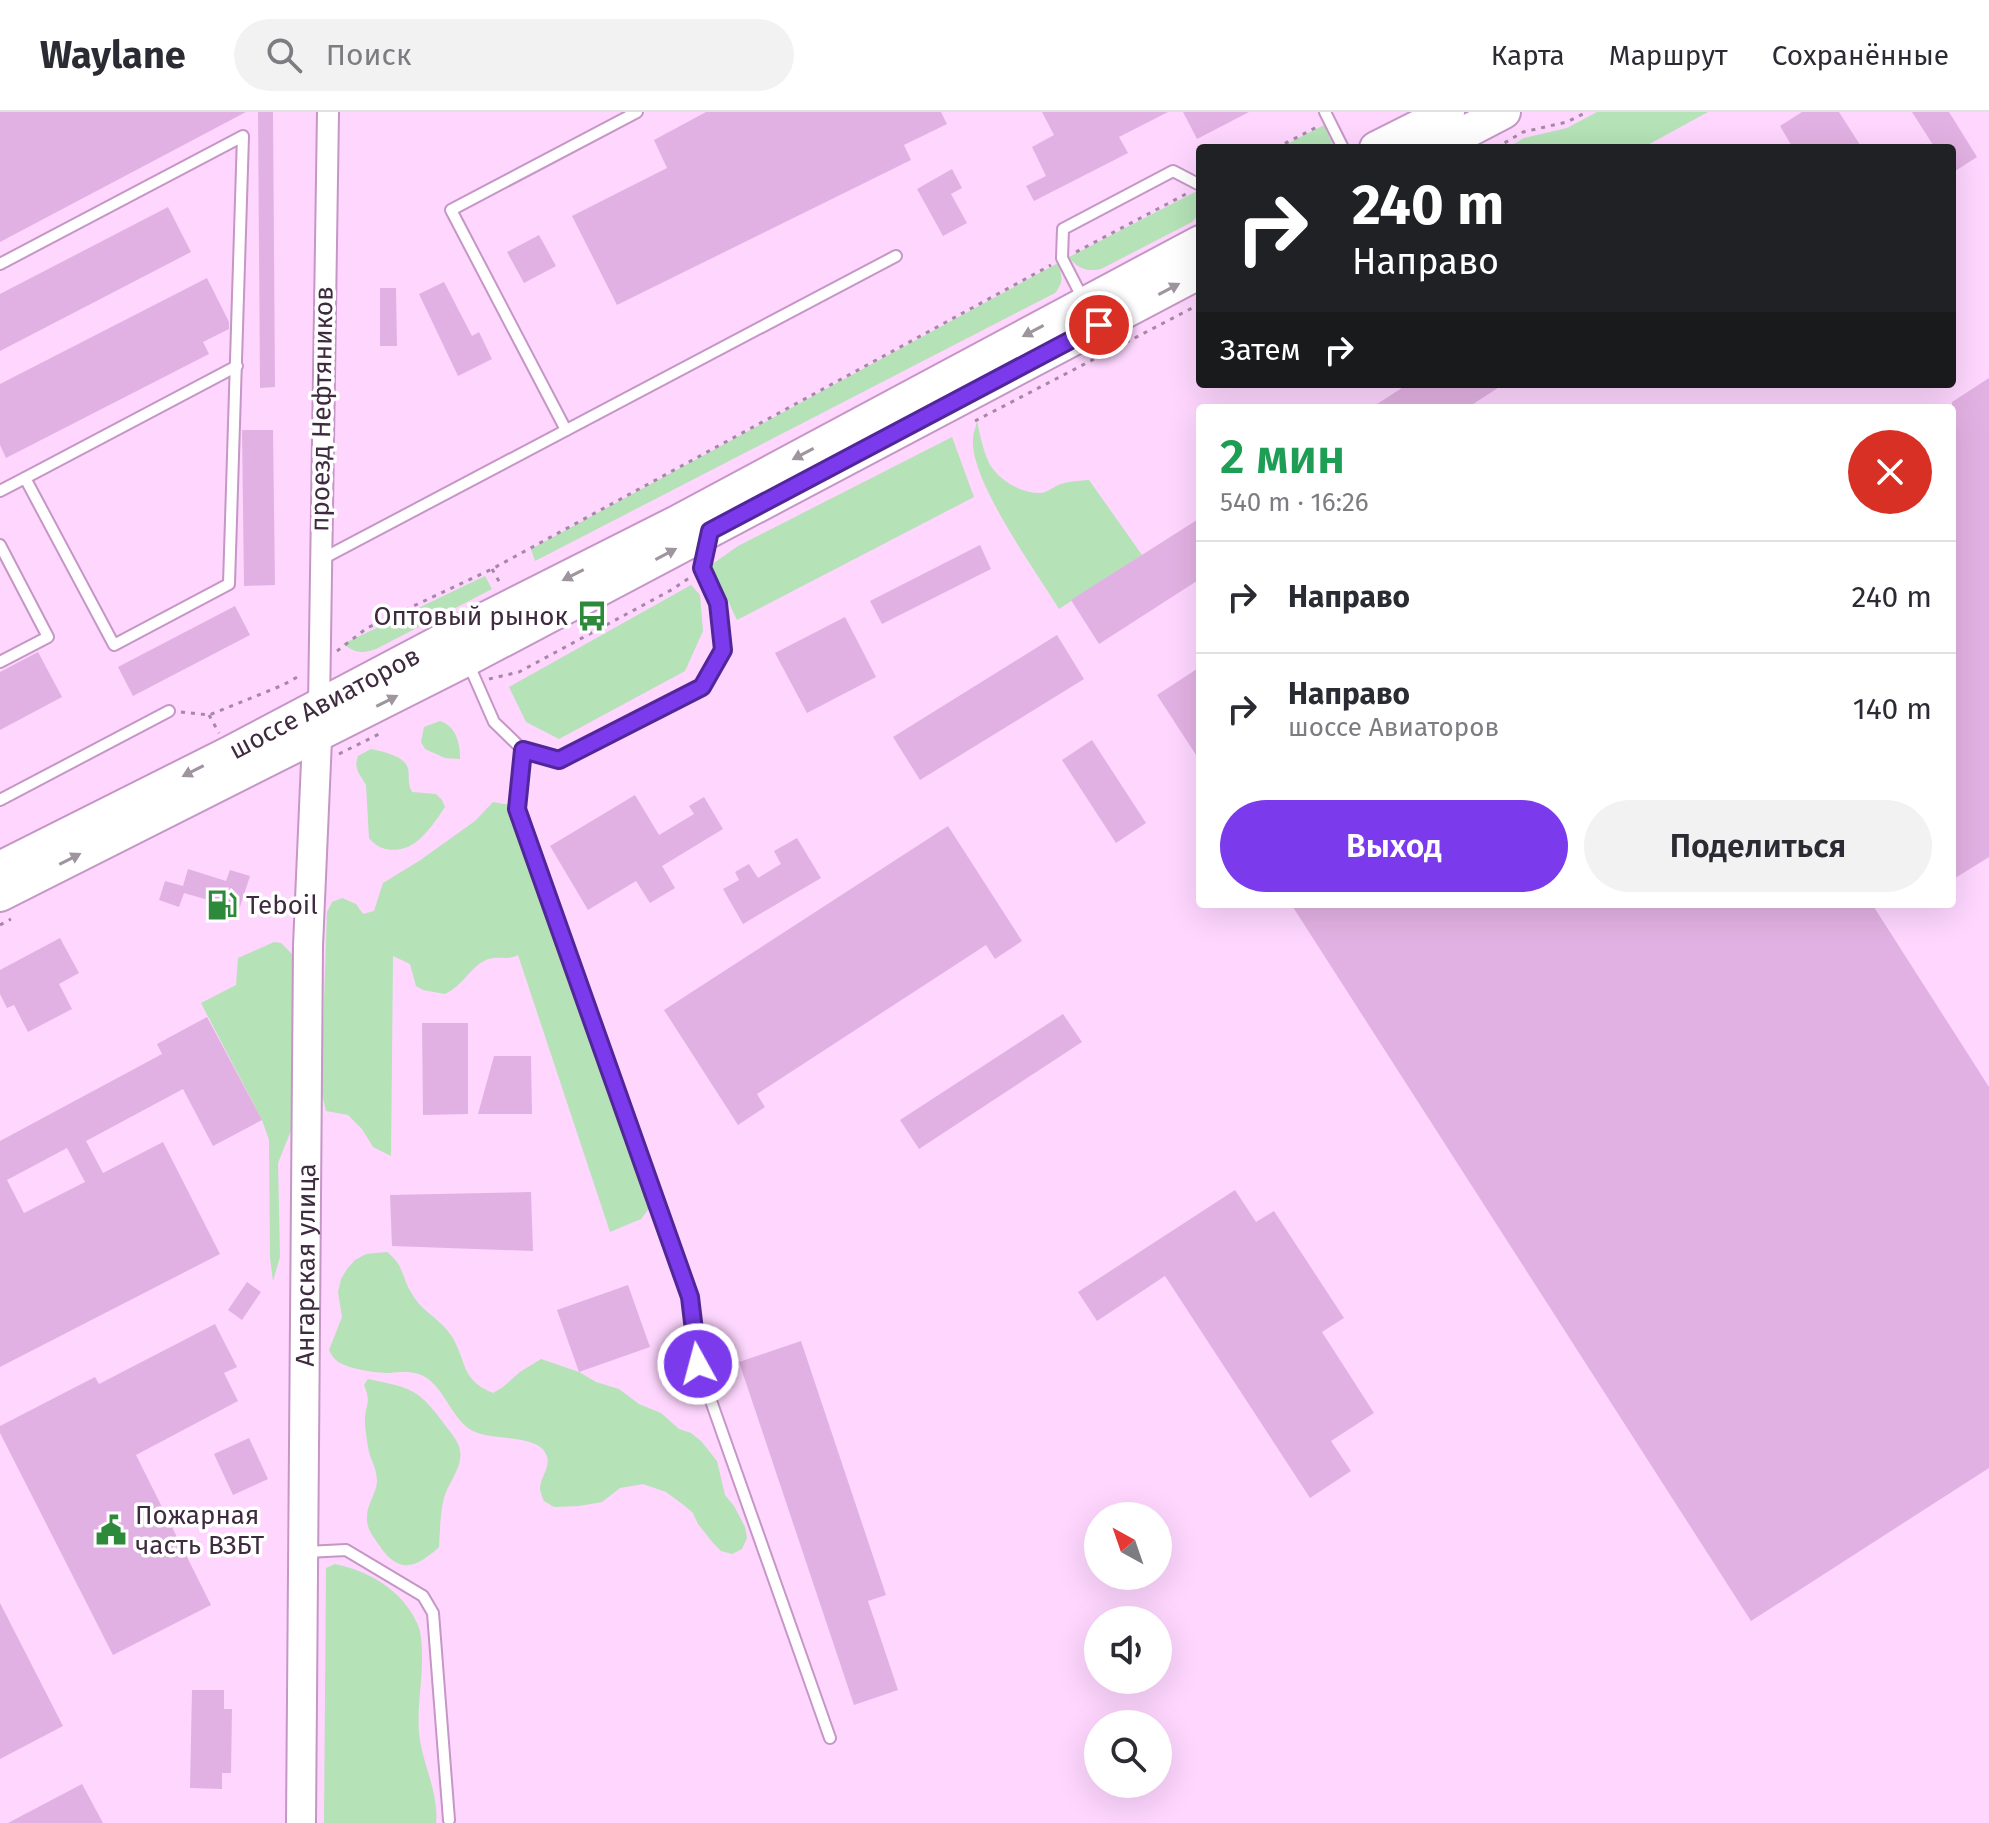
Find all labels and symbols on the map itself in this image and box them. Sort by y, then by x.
one-way arrow [1157,282,1180,295]
street label: проезд Нефтяников [304,286,340,532]
pin [1065,291,1133,359]
one-way arrow [1021,325,1044,338]
one-way arrow [792,448,815,461]
one-way arrow [655,547,678,560]
one-way arrow [561,568,584,581]
bus stop icon: Оптовый рынок [575,599,609,633]
place label: Оптовый рынок [374,601,568,632]
street label: шоссе Авиаторов [224,640,425,766]
one-way arrow [375,694,398,707]
one-way arrow [181,764,204,778]
one-way arrow [58,853,81,866]
fuel station icon: Teboil [205,888,239,922]
place label: Teboil [246,890,318,921]
street label: Ангарская улица [289,1163,322,1367]
position arrow [656,1322,740,1406]
place label: Пожарная часть ВЗБТ [135,1500,265,1561]
north arrow [1084,1502,1172,1590]
public building icon: Пожарная часть ВЗБТ [94,1513,128,1547]

